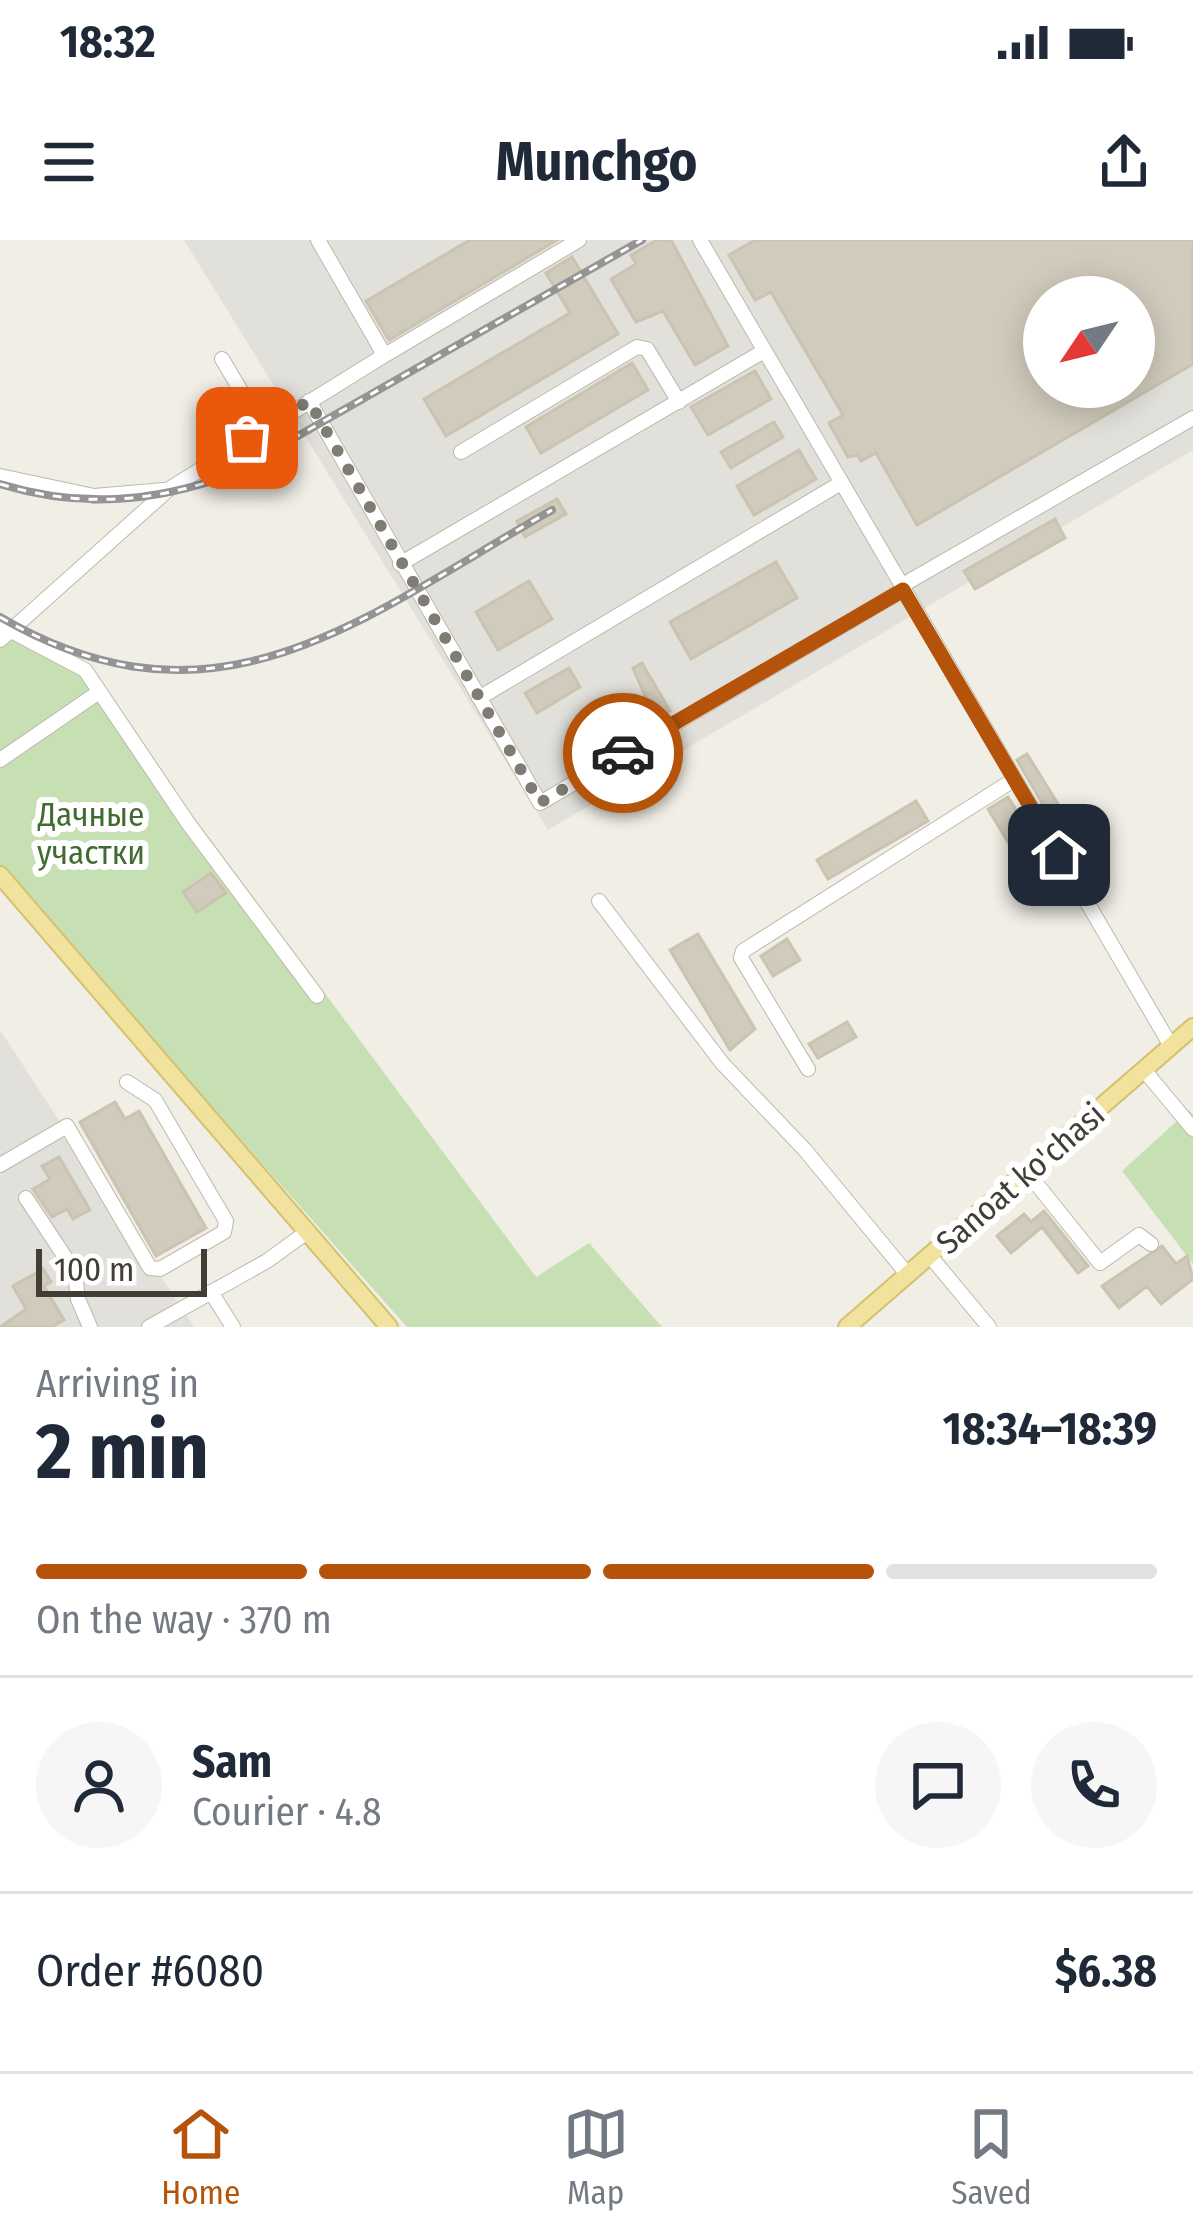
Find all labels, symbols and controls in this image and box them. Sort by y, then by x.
text: 18:32 [60,15,156,69]
icon: menu [36,129,102,195]
icon: share [1091,129,1157,195]
text: Munchgo [496,130,697,194]
north arrow [1023,276,1155,408]
map controls [1023,276,1155,408]
pin [196,387,298,489]
icon: bag [214,405,280,471]
courier [563,693,683,813]
icon: car [590,720,656,786]
park label: Дачные участки [37,795,145,873]
pin [1008,804,1110,906]
icon: home [1026,822,1092,888]
street label: Sanoat ko'chasi [928,1095,1113,1263]
scale bar [36,1243,207,1296]
text: 100 m [54,1250,134,1290]
text: Arriving in [36,1361,199,1407]
text: 18:34–18:39 [943,1402,1157,1456]
text: 2 min [36,1405,209,1499]
text: On the way · 370 m [36,1597,332,1643]
button: person [36,1722,162,1848]
button: chat [875,1722,1001,1848]
button: phone [1031,1722,1157,1848]
text: Sam [192,1735,272,1789]
text: Courier · 4.8 [192,1789,382,1835]
text: Order #6080 [36,1944,264,1998]
text: $6.38 [1055,1944,1157,1998]
tab: Home [161,2101,240,2213]
tab: Map [563,2101,629,2213]
tab: Saved [951,2101,1032,2213]

